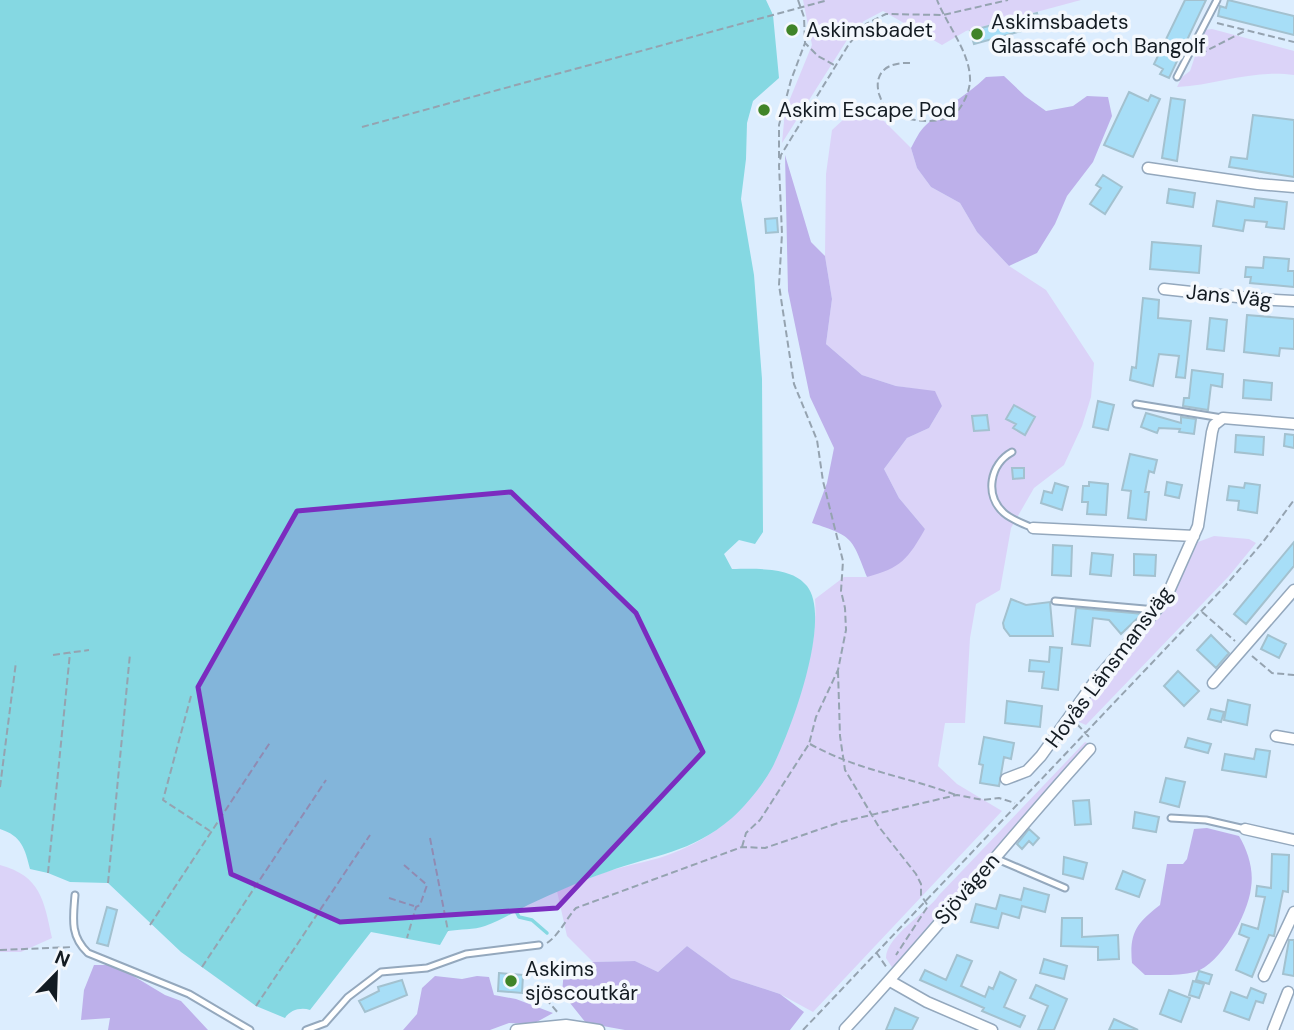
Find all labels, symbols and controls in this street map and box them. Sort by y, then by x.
place label: Askimsbadets Glasscafé och Bangolf [991,8,1206,60]
place label: Askimsbadet [806,16,933,44]
marker: Askimsbadet [784,22,800,38]
marker: Askimsbadets Glasscafé och Bangolf [969,26,985,42]
place label: Askim Escape Pod [778,96,956,124]
marker: Askim Escape Pod [756,102,772,118]
street label: Jans Väg [1185,278,1274,314]
street label: Hovås Länsmansväg [1039,580,1179,753]
street label: Sjövägen [928,847,1006,931]
north arrow [21,939,91,1009]
text: N [51,945,74,973]
place label: Askims sjöscoutkår [525,955,638,1007]
marker: Askims sjöscoutkår [503,973,519,989]

